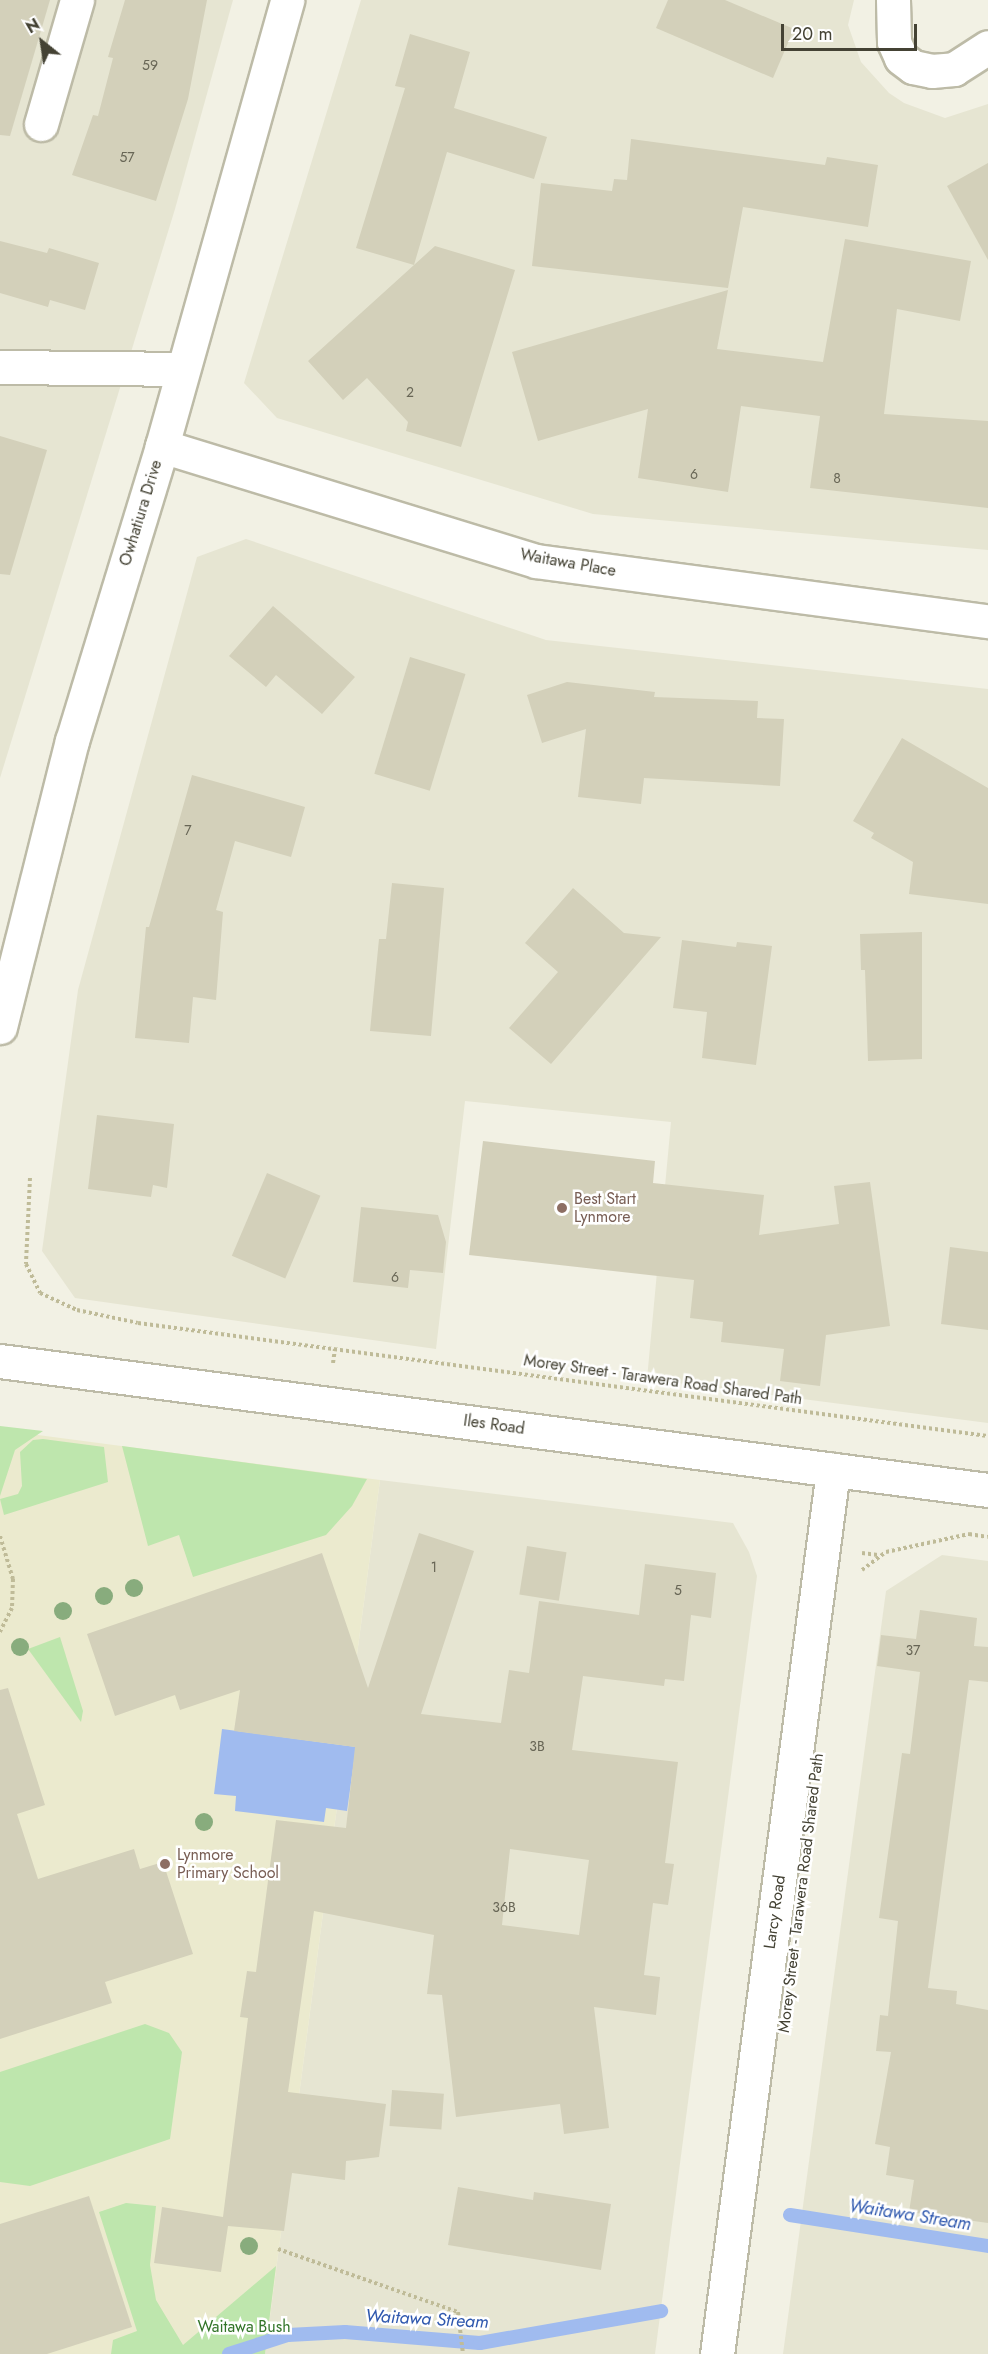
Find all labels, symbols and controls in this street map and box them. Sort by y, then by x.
north arrow [12,12,72,72]
scale bar [784,12,920,50]
text: N [21,13,44,39]
text: 20 m [792,21,832,47]
house number: 59 [142,57,158,73]
house number: 57 [119,149,135,165]
house number: 2 [406,384,414,400]
street label: Owhatiura Drive [116,458,166,568]
house number: 6 [690,466,698,482]
house number: 8 [833,470,841,486]
street label: Waitawa Place [519,545,617,581]
house number: 7 [184,822,192,838]
place label: Best Start Lynmore [574,1189,636,1227]
marker: Best Start Lynmore [555,1201,569,1215]
house number: 6 [391,1269,399,1285]
street label: Morey Street - Tarawera Road Shared Path [522,1351,804,1409]
street label: Iles Road [462,1411,526,1439]
house number: 1 [431,1559,437,1575]
house number: 5 [674,1582,682,1598]
house number: 37 [906,1642,920,1658]
house number: 3B [529,1738,545,1754]
street label: Morey Street - Tarawera Road Shared Path [774,1752,828,2034]
place label: Lynmore Primary School [177,1845,279,1883]
marker: Lynmore Primary School [158,1857,172,1871]
street label: Larcy Road [760,1874,790,1950]
house number: 36B [492,1899,516,1915]
water label: Waitawa Stream [847,2195,973,2235]
water label: Waitawa Stream [365,2305,489,2333]
park label: Waitawa Bush [197,2317,291,2337]

